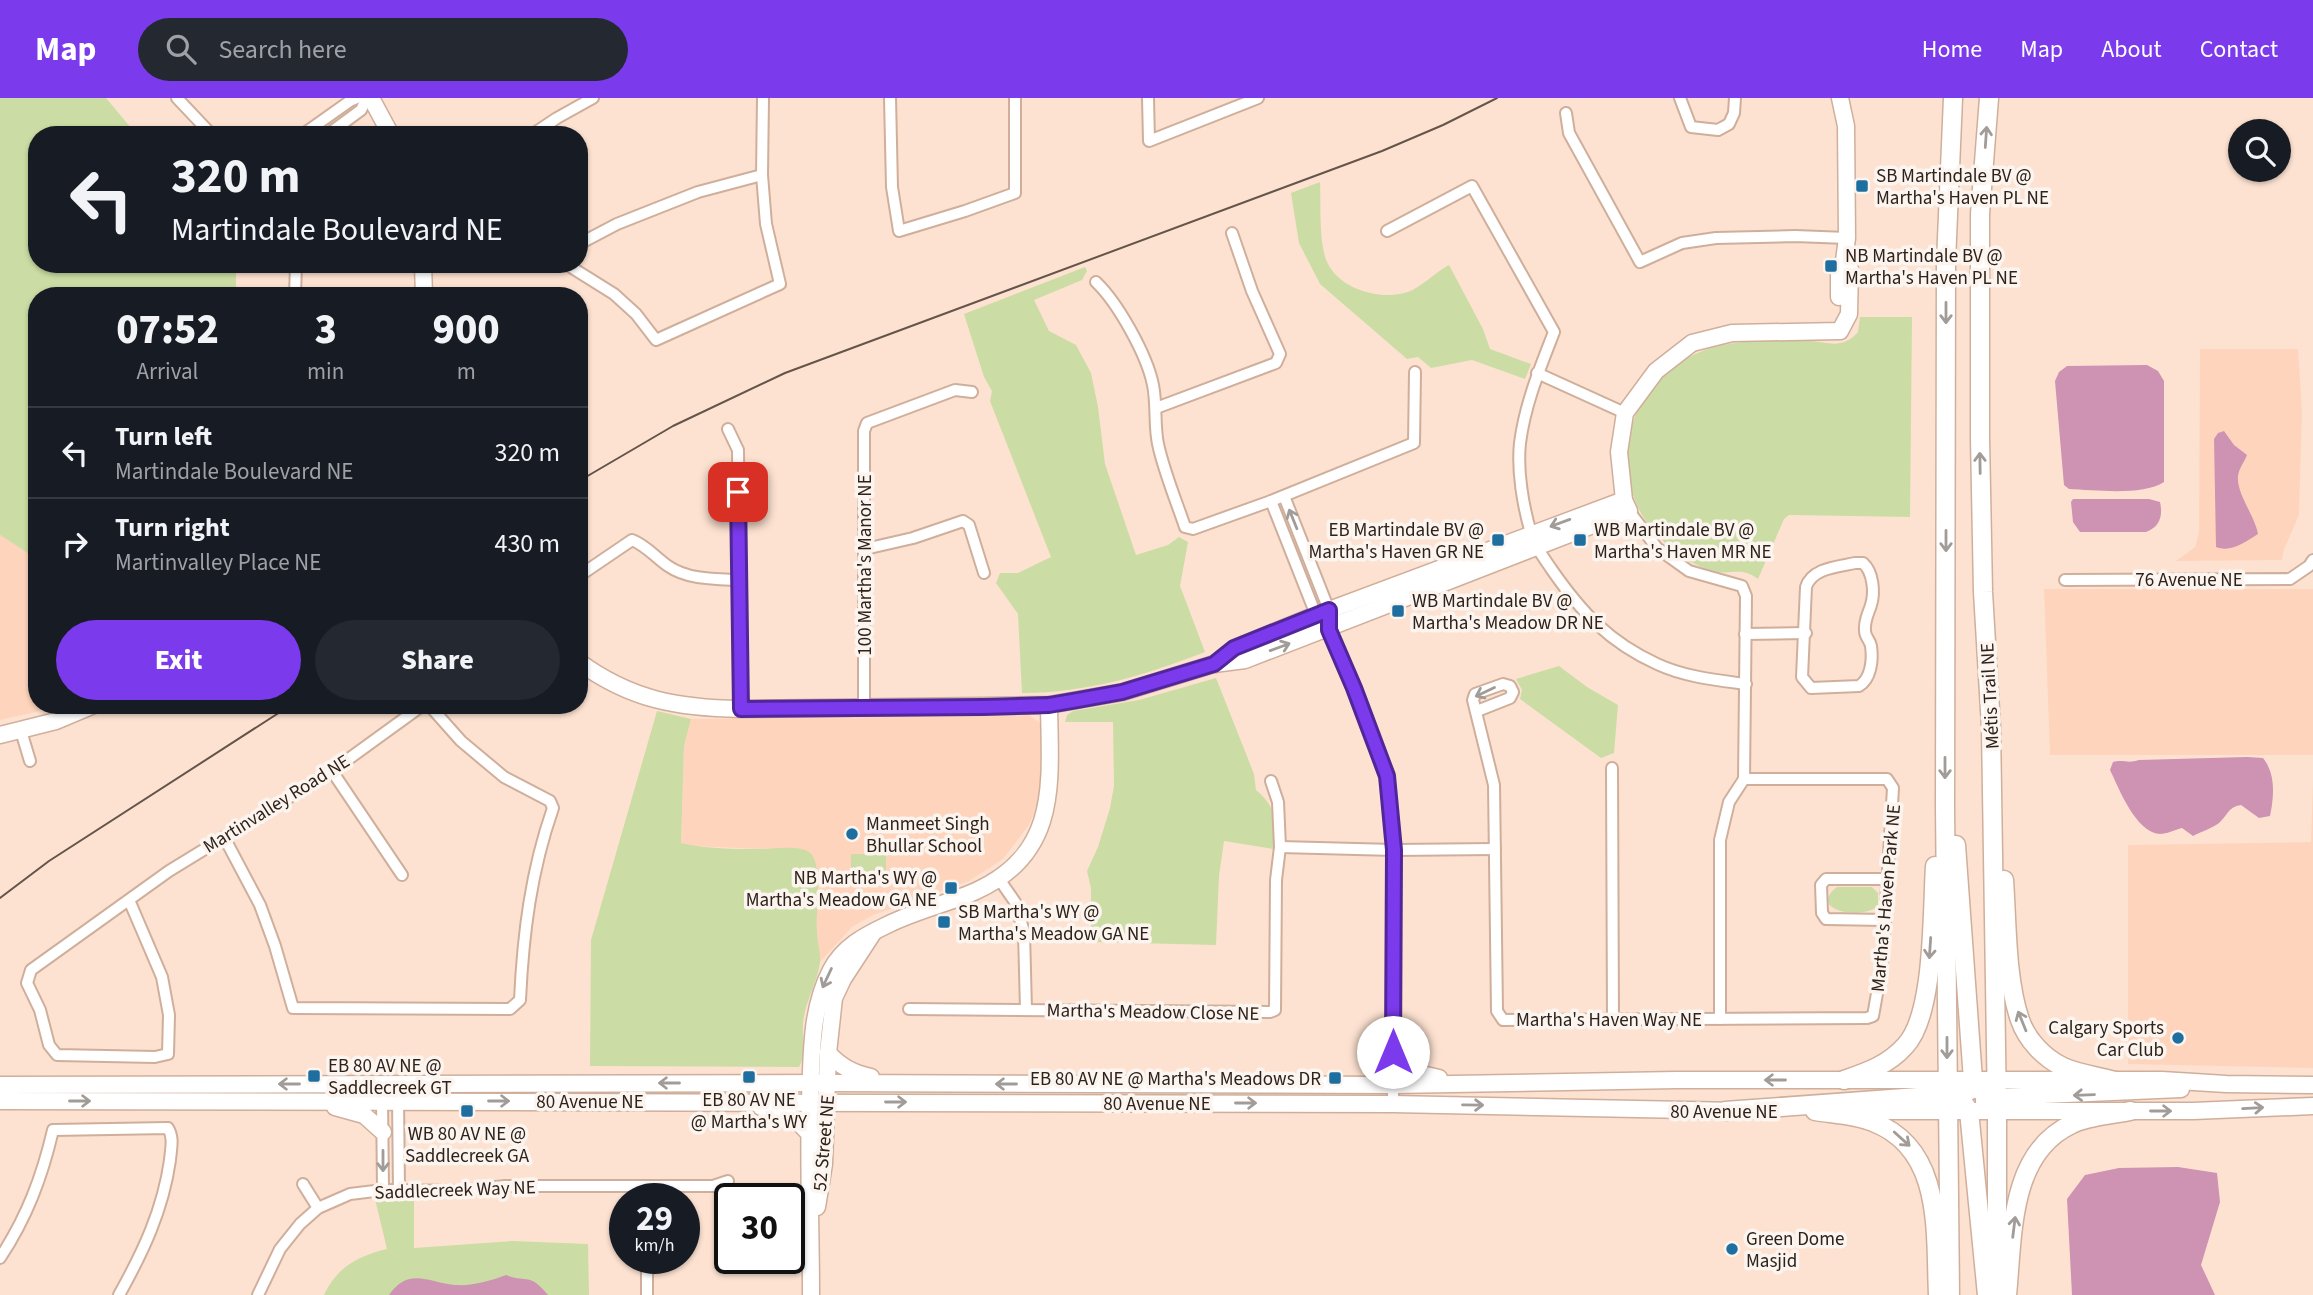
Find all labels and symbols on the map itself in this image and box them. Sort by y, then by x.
one-way arrow [1980,127,1993,149]
place label: SB Martindale BV @ Martha's Haven PL NE [1876,163,2049,212]
marker: SB Martindale BV @ Martha's Haven PL NE [1854,178,1870,194]
place label: NB Martindale BV @ Martha's Haven PL NE [1845,243,2018,292]
marker: NB Martindale BV @ Martha's Haven PL NE [1823,258,1839,274]
one-way arrow [1939,301,1953,324]
one-way arrow [1974,451,1987,474]
pin [708,462,768,522]
street label: 100 Martha's Manor NE [852,474,879,656]
one-way arrow [1286,509,1299,531]
place label: EB Martindale BV @ Martha's Haven GR NE [1309,517,1484,566]
place label: WB Martindale BV @ Martha's Haven MR NE [1594,517,1772,566]
one-way arrow [1550,518,1572,531]
one-way arrow [1939,529,1953,552]
marker: EB Martindale BV @ Martha's Haven GR NE [1490,532,1506,548]
marker: WB Martindale BV @ Martha's Haven MR NE [1572,532,1588,548]
street label: 76 Avenue NE [2135,567,2243,594]
place label: WB Martindale BV @ Martha's Meadow DR NE [1412,588,1604,637]
marker: WB Martindale BV @ Martha's Meadow DR NE [1390,603,1406,619]
one-way arrow [1269,640,1291,653]
street label: Métis Trail NE [1974,642,2007,750]
one-way arrow [1475,686,1496,699]
street label: Martinvalley Road NE [198,748,355,860]
one-way arrow [1938,756,1952,779]
street label: Martha's Haven Park NE [1865,803,1908,993]
place label: Manmeet Singh Bhullar School [866,811,990,860]
marker: Manmeet Singh Bhullar School [844,826,860,842]
place label: NB Martha's WY @ Martha's Meadow GA NE [746,865,937,914]
marker: NB Martha's WY @ Martha's Meadow GA NE [943,880,959,896]
place label: SB Martha's WY @ Martha's Meadow GA NE [958,899,1149,948]
marker: SB Martha's WY @ Martha's Meadow GA NE [936,914,952,930]
one-way arrow [1923,937,1936,959]
one-way arrow [820,967,834,988]
street label: Martha's Meadow Close NE [1046,997,1260,1028]
street label: Martha's Haven Way NE [1516,1007,1702,1034]
one-way arrow [2015,1011,2028,1032]
position arrow [1356,1015,1430,1089]
place label: Calgary Sports Car Club [2048,1015,2164,1064]
marker: Calgary Sports Car Club [2170,1030,2186,1046]
one-way arrow [1940,1036,1954,1059]
place label: EB 80 AV NE @ Saddlecreek GT [328,1053,452,1102]
place label: EB 80 AV NE @ Martha's Meadows DR [1030,1066,1321,1093]
marker: EB 80 AV NE @ Saddlecreek GT [306,1068,322,1084]
marker: EB 80 AV NE @ Martha's WY [741,1069,757,1085]
marker: EB 80 AV NE @ Martha's Meadows DR [1327,1070,1343,1086]
one-way arrow [1764,1073,1787,1087]
one-way arrow [658,1076,681,1090]
one-way arrow [278,1077,301,1091]
one-way arrow [995,1077,1018,1091]
place label: EB 80 AV NE @ Martha's WY [691,1087,808,1136]
one-way arrow [2073,1088,2096,1101]
street label: 80 Avenue NE [536,1089,644,1116]
street label: 80 Avenue NE [1103,1091,1211,1118]
one-way arrow [68,1094,91,1108]
one-way arrow [488,1094,511,1108]
street label: 52 Street NE [807,1094,842,1192]
one-way arrow [884,1095,907,1109]
one-way arrow [1234,1096,1257,1110]
one-way arrow [1461,1099,1484,1112]
street label: 80 Avenue NE [1670,1099,1778,1126]
one-way arrow [2241,1102,2264,1115]
marker: WB 80 AV NE @ Saddlecreek GA [459,1103,475,1119]
one-way arrow [2150,1104,2173,1118]
place label: WB 80 AV NE @ Saddlecreek GA [405,1121,530,1170]
one-way arrow [1893,1131,1911,1147]
one-way arrow [376,1149,390,1172]
street label: Saddlecreek Way NE [374,1174,536,1207]
speed limit sign: 30 [714,1183,805,1274]
one-way arrow [2008,1216,2021,1239]
place label: Green Dome Masjid [1746,1226,1844,1275]
marker: Green Dome Masjid [1724,1241,1740,1257]

